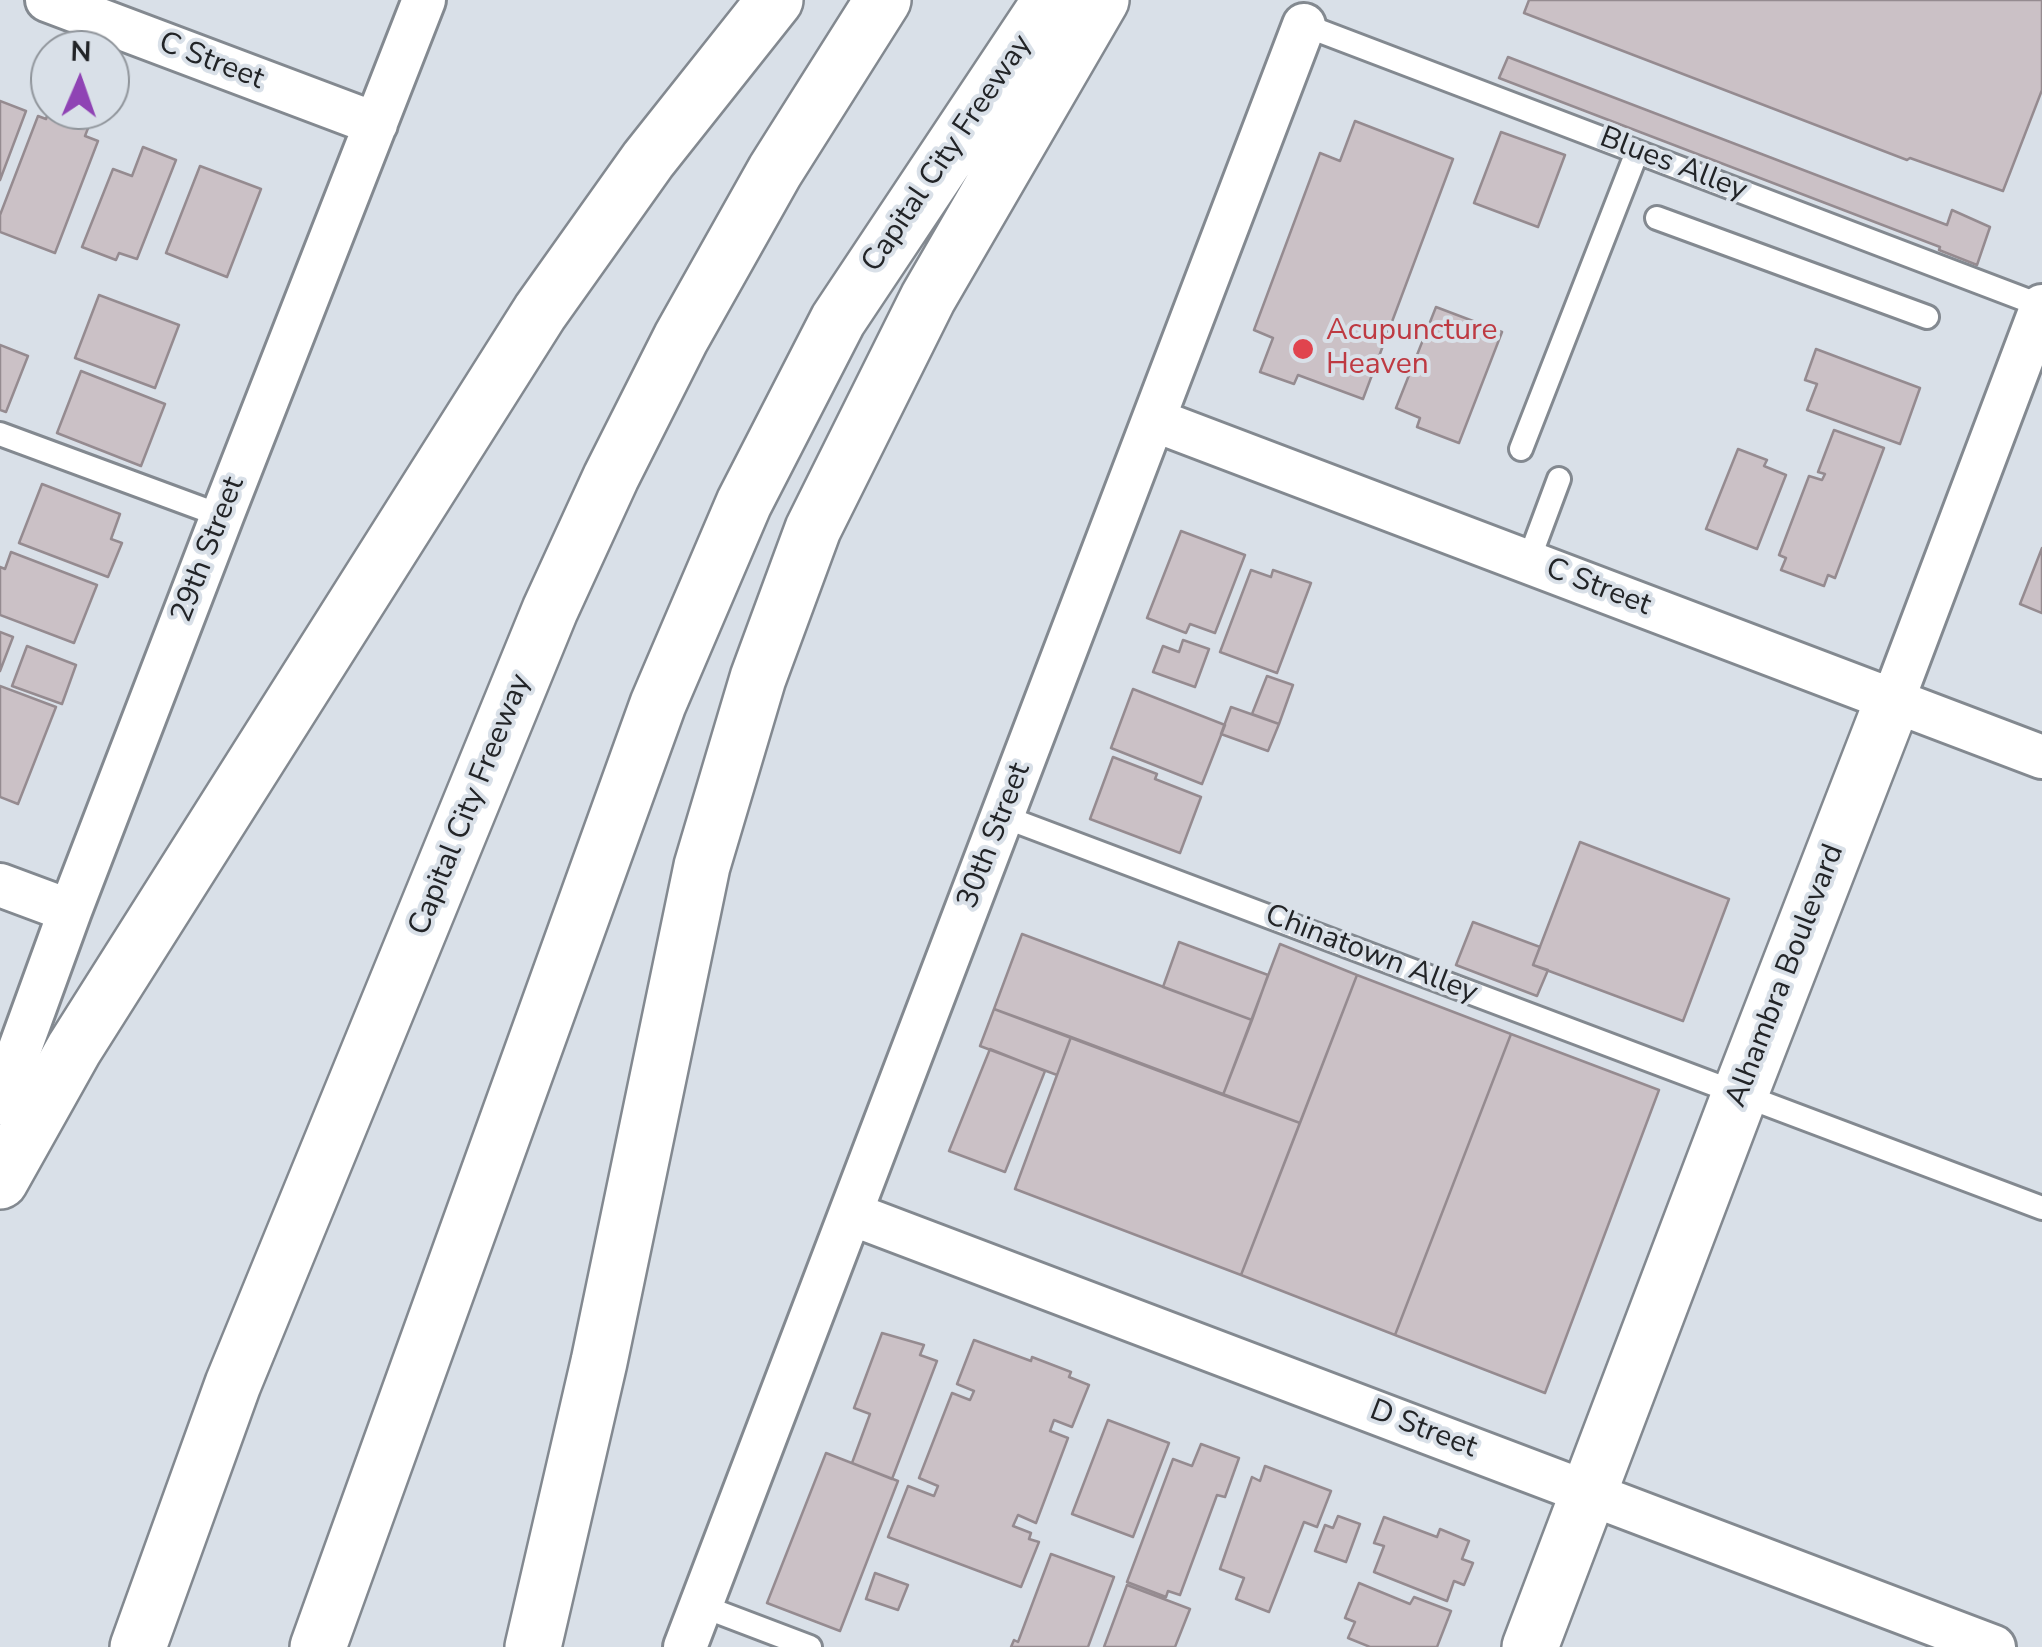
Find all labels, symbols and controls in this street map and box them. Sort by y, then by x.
street label: C Street [153,26,269,98]
street label: Capital City Freeway [855,28,1041,280]
north arrow [30,30,130,130]
text: N [70,33,92,71]
street label: Blues Alley [1594,120,1752,210]
place label: Acupuncture Heaven [1326,314,1498,384]
marker: Acupuncture Heaven [1290,336,1316,362]
street label: 29th Street [165,472,253,628]
street label: C Street [1540,552,1656,624]
street label: Capital City Freeway [402,669,540,941]
street label: 30th Street [951,758,1039,914]
street label: Alhambra Boulevard [1719,840,1853,1112]
street label: Chinatown Alley [1260,898,1482,1012]
street label: D Street [1364,1393,1482,1467]

